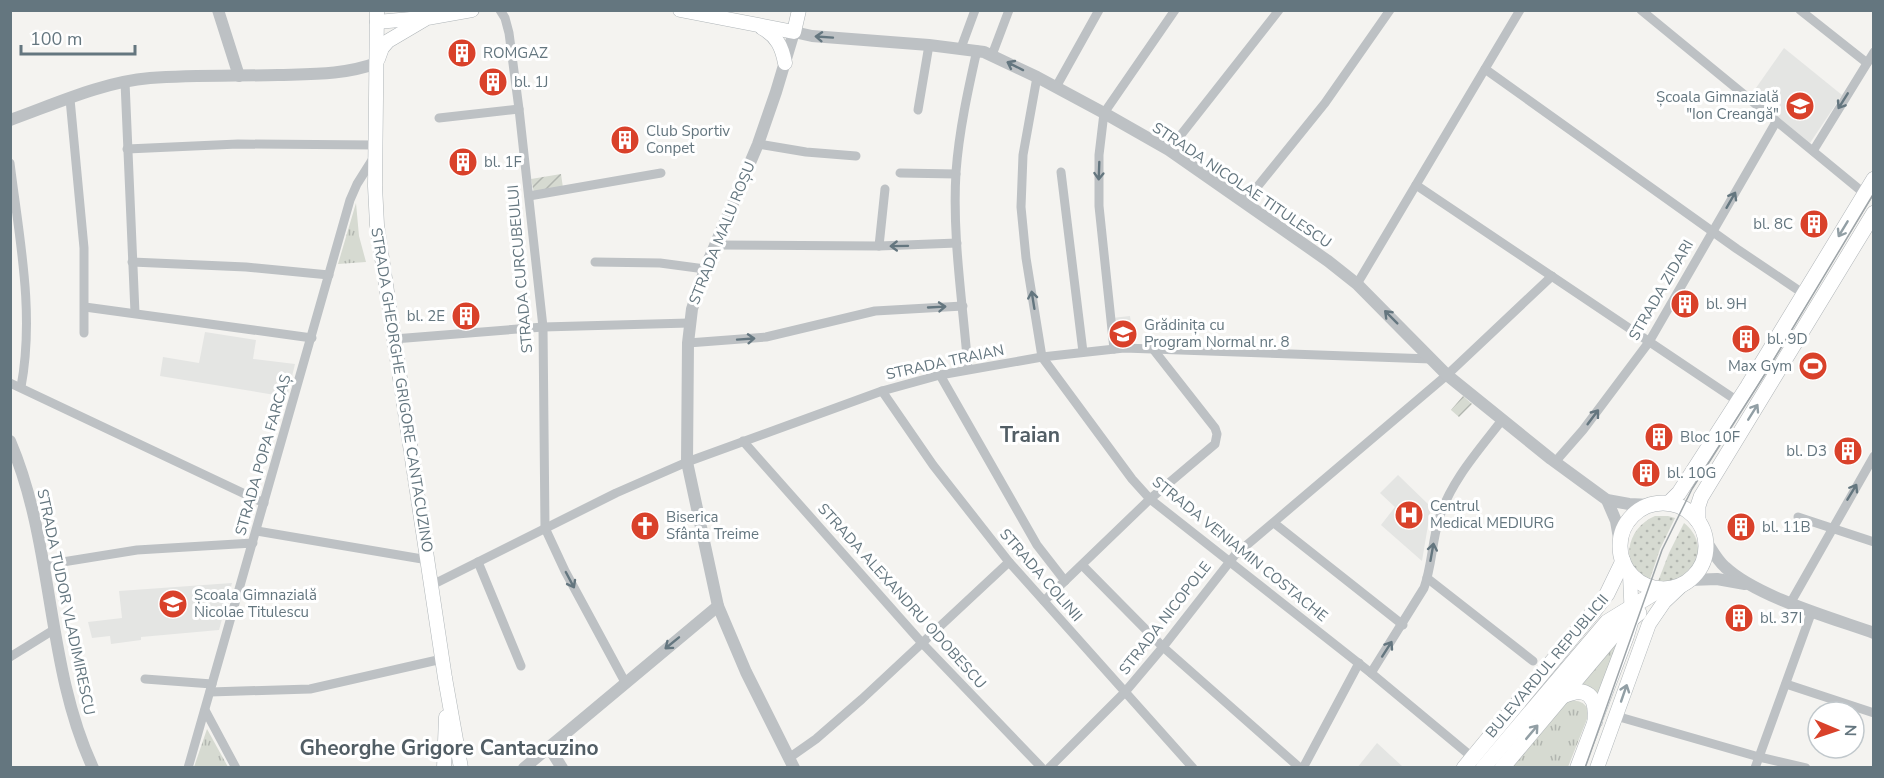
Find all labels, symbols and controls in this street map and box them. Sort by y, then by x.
scale bar [21,18,135,56]
text: 100 m [30,27,82,51]
one-way arrow [815,31,835,42]
building icon: ROMGAZ [446,37,478,69]
place label: ROMGAZ [483,43,548,63]
one-way arrow [1007,60,1025,71]
building icon: bl. 1J [477,66,509,98]
place label: bl. 1J [514,72,548,92]
place label: Școala Gimnazială "Ion Creangă" [1656,87,1779,124]
school or university icon: Școala Gimnazială "Ion Creangă" [1784,90,1816,122]
one-way arrow [1837,92,1849,109]
street label: STRADA NICOLAE TITULESCU [1149,117,1335,253]
place label: Club Sportiv Conpet [646,121,730,158]
building icon: Club Sportiv Conpet [609,124,641,156]
building icon: bl. 1F [447,146,479,178]
place label: bl. 1F [484,152,522,172]
street label: STRADA MALU ROȘU [684,159,760,307]
one-way arrow [1093,161,1105,181]
street label: STRADA CURCUBEULUI [503,184,537,354]
one-way arrow [1725,192,1737,209]
building icon: bl. 8C [1798,208,1830,240]
place label: bl. 8C [1753,214,1793,234]
one-way arrow [1837,220,1849,237]
street label: STRADA GHEORGHE GRIGORE CANTACUZINO [366,226,438,554]
street label: STRADA ZIDARI [1624,236,1698,344]
one-way arrow [889,240,909,252]
building icon: bl. 9H [1669,288,1701,320]
one-way arrow [1027,290,1038,310]
place label: bl. 9H [1706,294,1747,314]
building icon: bl. 2E [450,300,482,332]
one-way arrow [927,301,947,312]
place label: bl. 2E [407,306,445,326]
one-way arrow [1383,310,1398,325]
place label: Grădinița cu Program Normal nr. 8 [1144,315,1289,352]
school or university icon: Grădinița cu Program Normal nr. 8 [1107,318,1139,350]
building icon: bl. 9D [1730,323,1762,355]
place label: bl. 9D [1767,329,1808,349]
one-way arrow [735,334,755,345]
street label: STRADA TRAIAN [884,340,1006,384]
sports icon: Max Gym [1797,350,1829,382]
place label: Max Gym [1728,356,1792,376]
street label: STRADA POPA FARCAȘ [230,372,296,538]
one-way arrow [1748,404,1760,421]
one-way arrow [1587,410,1599,426]
district label: Traian [1000,421,1060,449]
building icon: Bloc 10F [1643,421,1675,453]
place label: Bloc 10F [1680,427,1740,447]
building icon: bl. D3 [1832,435,1864,467]
place label: bl. D3 [1786,441,1827,461]
building icon: bl. 10G [1630,457,1662,489]
place label: bl. 10G [1667,463,1717,483]
street label: STRADA VENIAMIN COSTACHE [1148,472,1332,626]
one-way arrow [1847,484,1859,501]
street label: STRADA TUDOR VLADIMIRESCU [32,487,100,717]
place label: Centrul Medical MEDIURG [1430,496,1554,533]
street label: STRADA ALEXANDRU ODOBESCU [813,499,991,693]
hospital icon: Centrul Medical MEDIURG [1393,499,1425,531]
place label: Biserica Sfânta Treime [666,507,759,544]
church icon: Biserica Sfânta Treime [629,510,661,542]
building icon: bl. 11B [1725,511,1757,543]
place label: bl. 11B [1762,517,1811,537]
street label: STRADA COLINII [995,524,1087,626]
one-way arrow [1427,543,1438,562]
street label: STRADA NICOPOLE [1114,557,1216,679]
one-way arrow [564,571,576,588]
place label: Școala Gimnazială Nicolae Titulescu [194,585,317,622]
school or university icon: Școala Gimnazială Nicolae Titulescu [157,588,189,620]
street label: BULEVARDUL REPUBLICII [1481,590,1613,742]
building icon: bl. 37I [1723,602,1755,634]
place label: bl. 37I [1760,608,1802,628]
one-way arrow [665,636,681,649]
one-way arrow [1381,641,1393,658]
one-way arrow [1619,684,1630,703]
north arrow [1806,700,1866,760]
one-way arrow [1526,724,1539,740]
text: N [1839,724,1861,737]
district label: Gheorghe Grigore Cantacuzino [299,734,599,762]

